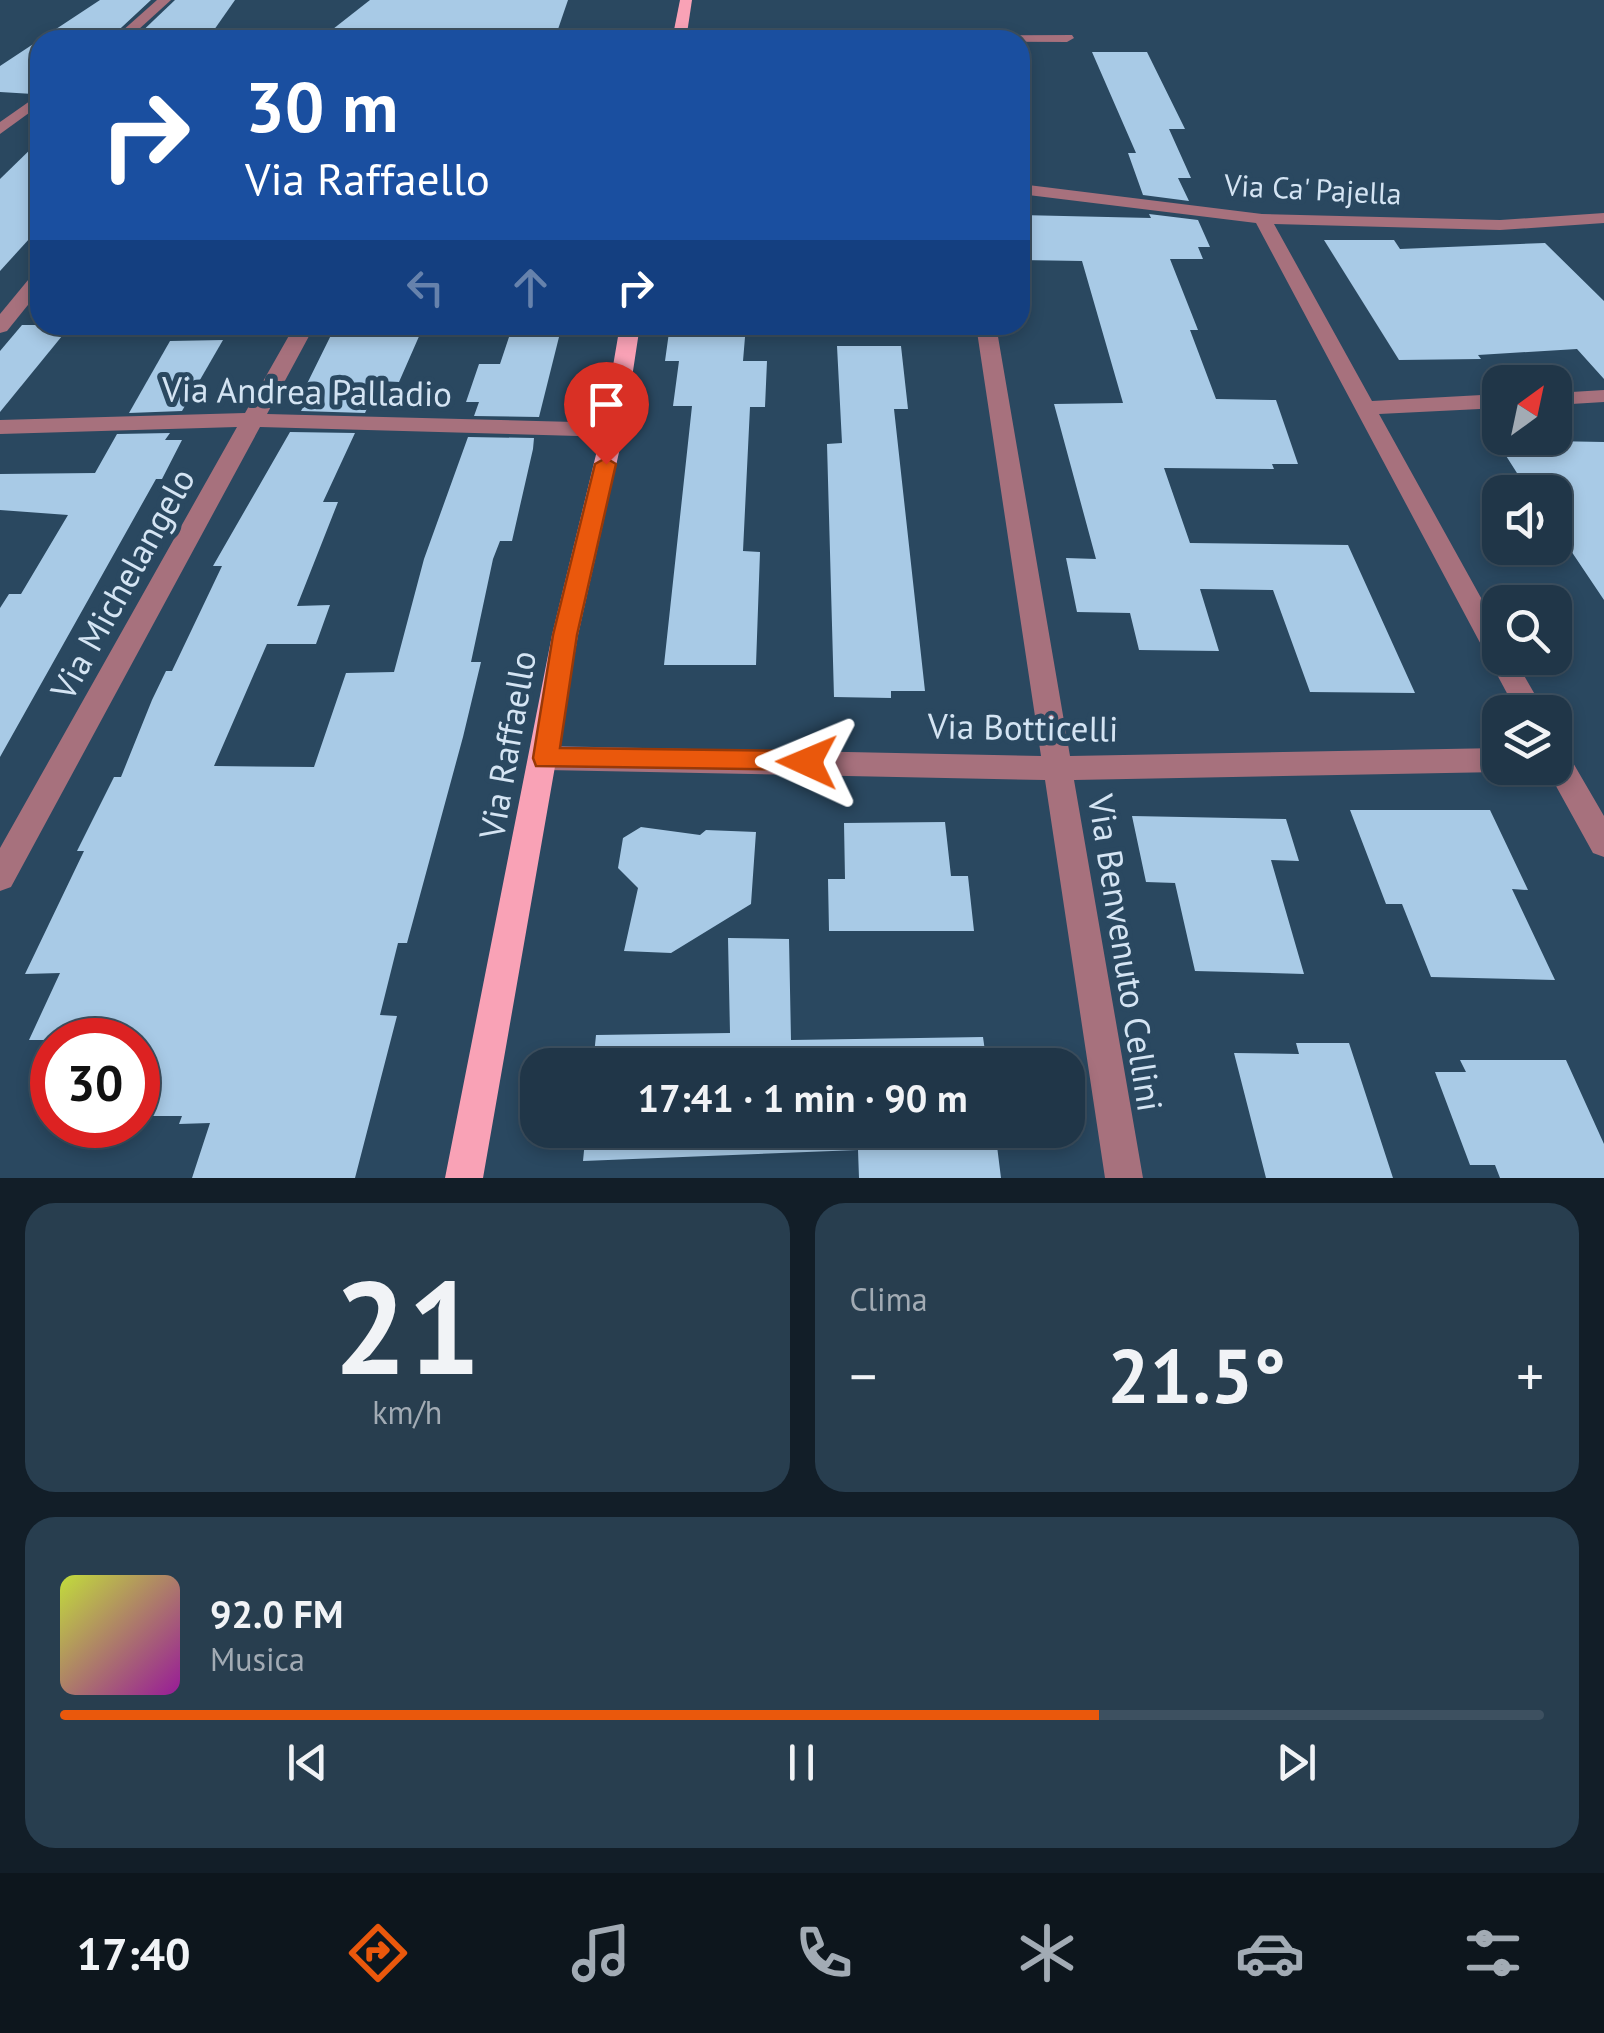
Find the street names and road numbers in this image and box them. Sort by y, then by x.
street label: Via Ca' Pajella [1222,164,1403,213]
street label: Via Andrea Palladio [161,365,452,417]
street label: Via Michelangelo [39,460,205,708]
street label: Via Raffaello [468,647,546,844]
street label: Via Botticelli [926,702,1119,752]
street label: Via Benvenuto Cellini [1078,790,1174,1115]

